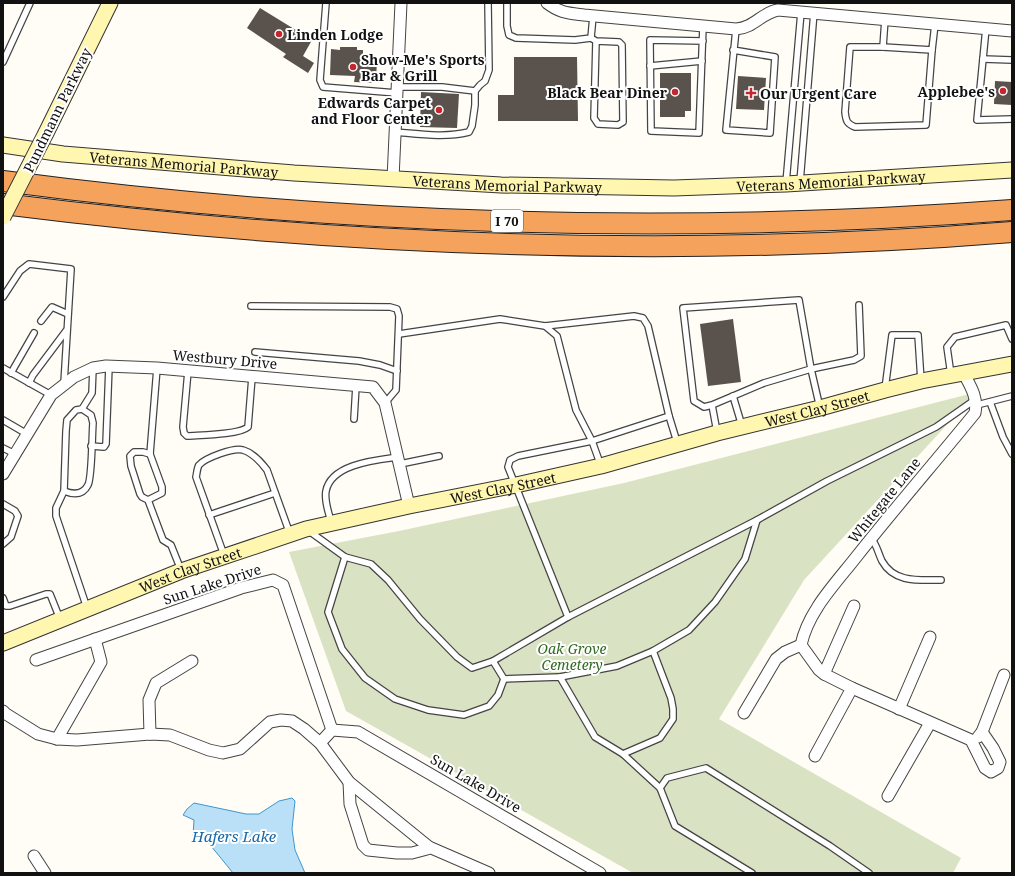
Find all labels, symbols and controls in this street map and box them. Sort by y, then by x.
place label: Linden Lodge [287,25,383,44]
marker: Linden Lodge [274,29,284,39]
street label: Pundmann Parkway [19,44,95,176]
place label: Show-Me's Sports Bar & Grill [361,50,485,85]
marker: Show-Me's Sports Bar & Grill [348,62,358,72]
place label: Applebee's [918,82,995,101]
place label: Black Bear Diner [547,83,668,102]
place label: Our Urgent Care [760,84,877,103]
marker: Applebee's [998,86,1008,96]
marker: Black Bear Diner [670,87,680,97]
marker: Our Urgent Care [745,87,757,99]
place label: Edwards Carpet and Floor Center [311,93,432,128]
marker: Edwards Carpet and Floor Center [434,105,444,115]
street label: Veterans Memorial Parkway [89,147,279,181]
street label: Veterans Memorial Parkway [736,166,926,195]
street label: Veterans Memorial Parkway [412,170,602,196]
road number: I 70 [491,210,523,232]
street label: Westbury Drive [172,345,278,373]
street label: West Clay Street [762,385,871,431]
street label: Whitegate Lane [844,453,924,547]
street label: West Clay Street [448,467,557,507]
street label: West Clay Street [136,542,244,597]
street label: Sun Lake Drive [161,559,263,609]
park label: Oak Grove Cemetery [538,639,607,674]
street label: Sun Lake Drive [427,749,525,817]
water label: Hafers Lake [191,826,277,846]

